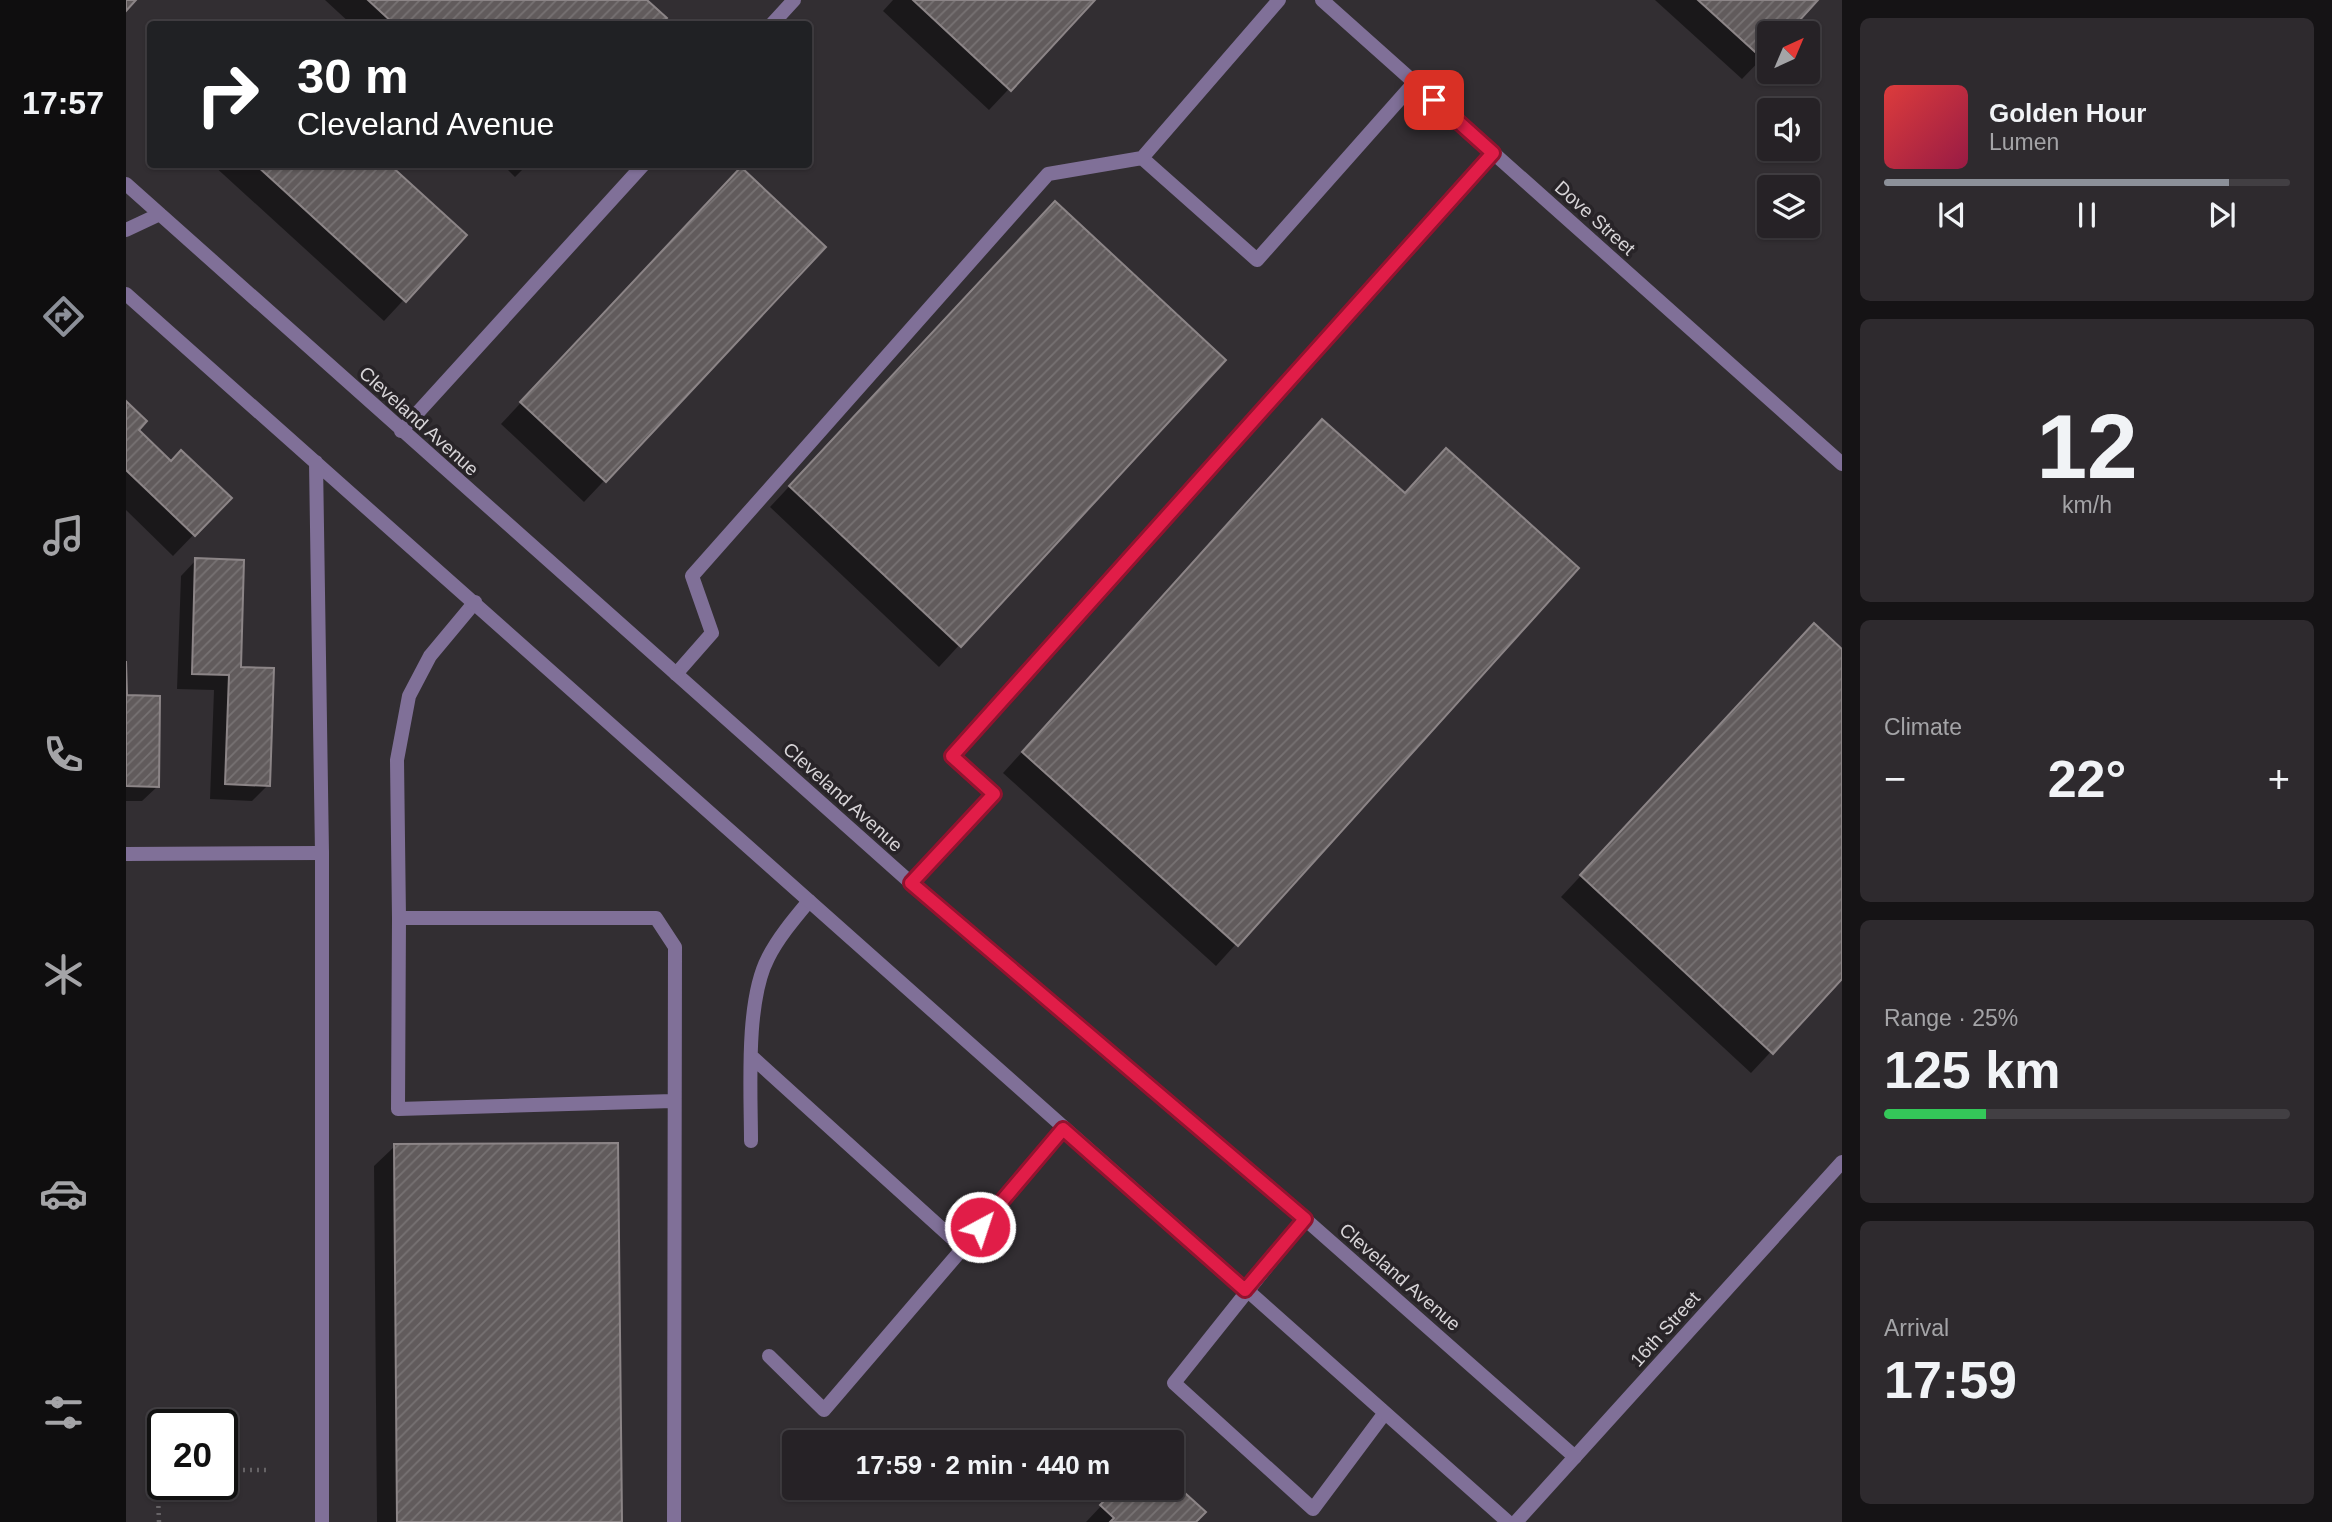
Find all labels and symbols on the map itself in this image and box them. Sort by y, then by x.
north arrow [1757,21,1820,84]
pin [1404,70,1464,130]
street label: Dove Street [1551,177,1640,260]
street label: Cleveland Avenue [355,362,483,480]
street label: Cleveland Avenue [779,738,907,856]
position arrow [943,1190,1017,1264]
street label: Cleveland Avenue [1335,1219,1465,1335]
street label: 16th Street [1626,1287,1704,1371]
speed limit sign: 20 [147,1409,238,1500]

